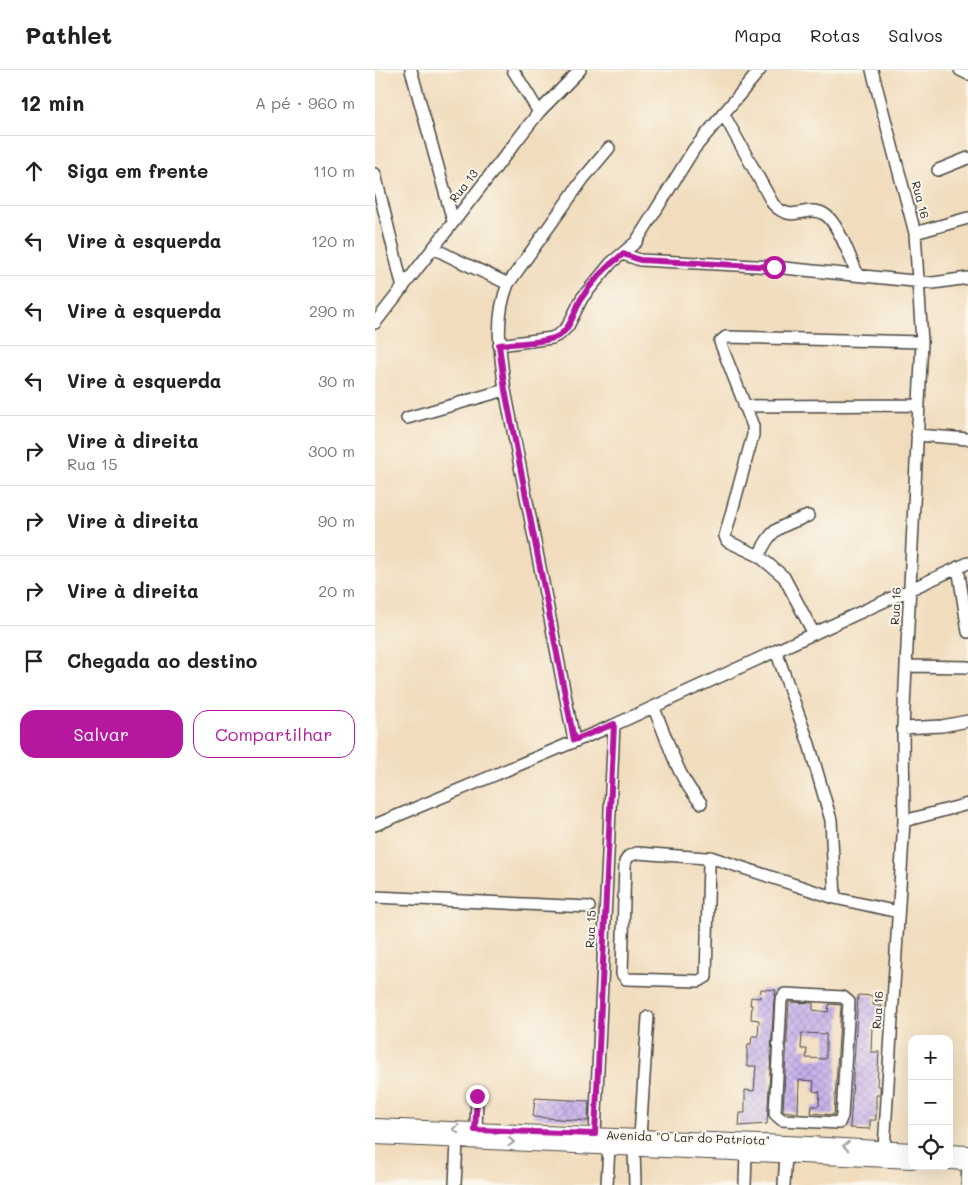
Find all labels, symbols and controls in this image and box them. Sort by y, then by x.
text: Pathlet [25,19,112,50]
text: Mapa [734,23,782,47]
text: Rotas [810,23,860,47]
text: Salvos [888,23,943,47]
text: 12 min [20,89,84,116]
text: A pé · 960 m [255,92,355,113]
icon: ahead [20,157,48,185]
text: Siga em frente [67,158,208,183]
text: 110 m [313,160,355,181]
street label: Rua 13 [445,165,481,205]
street label: Rua 16 [908,179,934,220]
icon: left [20,227,48,255]
text: Vire à esquerda [67,228,222,253]
text: 120 m [311,230,355,251]
route start [763,256,786,279]
icon: left [20,297,48,325]
text: Vire à esquerda [67,298,222,323]
text: 290 m [309,300,355,321]
icon: left [20,367,48,395]
text: Vire à esquerda [67,368,222,393]
text: 30 m [318,370,355,391]
text: Vire à direita [67,428,199,453]
icon: right [20,437,48,465]
text: 300 m [308,440,355,461]
text: Rua 15 [67,453,118,474]
icon: right [20,507,48,535]
text: Vire à direita [67,508,199,533]
text: 90 m [318,510,355,531]
icon: right [20,577,48,605]
text: Vire à direita [67,578,199,603]
text: 20 m [318,580,355,601]
street label: Rua 16 [886,586,904,625]
icon: arrive [20,647,48,675]
text: Chegada ao destino [67,648,257,673]
button: Salvar [20,710,183,758]
button: Compartilhar [193,710,355,758]
street label: Rua 15 [581,910,599,948]
street label: Rua 16 [868,990,886,1030]
map controls [908,1035,953,1170]
button: + [908,1035,953,1080]
button: − [908,1080,953,1125]
route end [466,1085,489,1108]
one-way arrow [452,1124,460,1135]
button: locate [908,1125,953,1170]
street label: Avenida "O Lar do Patriota" [606,1126,770,1148]
one-way arrow [507,1137,515,1148]
one-way arrow [841,1141,849,1152]

